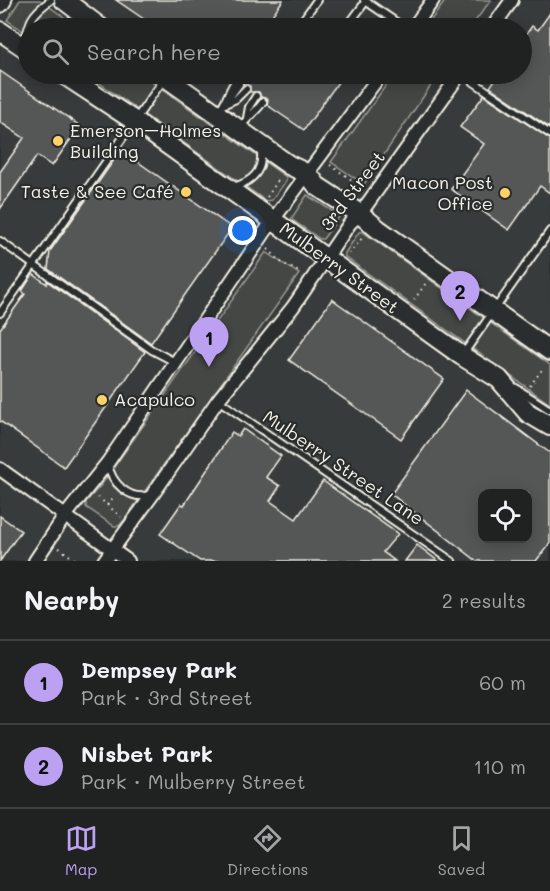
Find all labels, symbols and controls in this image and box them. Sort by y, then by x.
search box [18,18,532,84]
icon: search [39,35,72,68]
text: Search here [87,37,221,66]
place label: Emerson–Holmes Building [70,118,221,163]
marker: Emerson–Holmes Building [51,134,65,148]
street label: 3rd Street [314,146,390,235]
place label: Macon Post Office [392,170,493,215]
place label: Taste & See Café [21,179,174,203]
marker: Taste & See Café [179,185,193,199]
marker: Macon Post Office [498,186,512,200]
your location [228,216,257,245]
street label: Mulberry Street [275,216,404,319]
pin: 2 [440,272,480,321]
pin: 1 [190,318,228,367]
place label: Acapulco [114,387,195,411]
marker: Acapulco [95,393,109,407]
street label: Mulberry Street Lane [258,404,429,530]
map controls [478,489,532,543]
button: locate [478,489,532,543]
text: Nearby [24,583,119,617]
text: 2 results [442,587,526,613]
text: Dempsey Park [81,655,237,684]
text: 1 [39,669,48,695]
text: 60 m [479,669,526,695]
text: Park · 3rd Street [81,684,252,710]
text: Nisbet Park [81,739,213,768]
text: 2 [38,753,49,779]
text: 110 m [473,753,526,779]
text: Park · Mulberry Street [81,768,305,794]
tab: Map [65,822,98,879]
tab: Directions [227,822,308,879]
tab: Saved [438,822,485,879]

